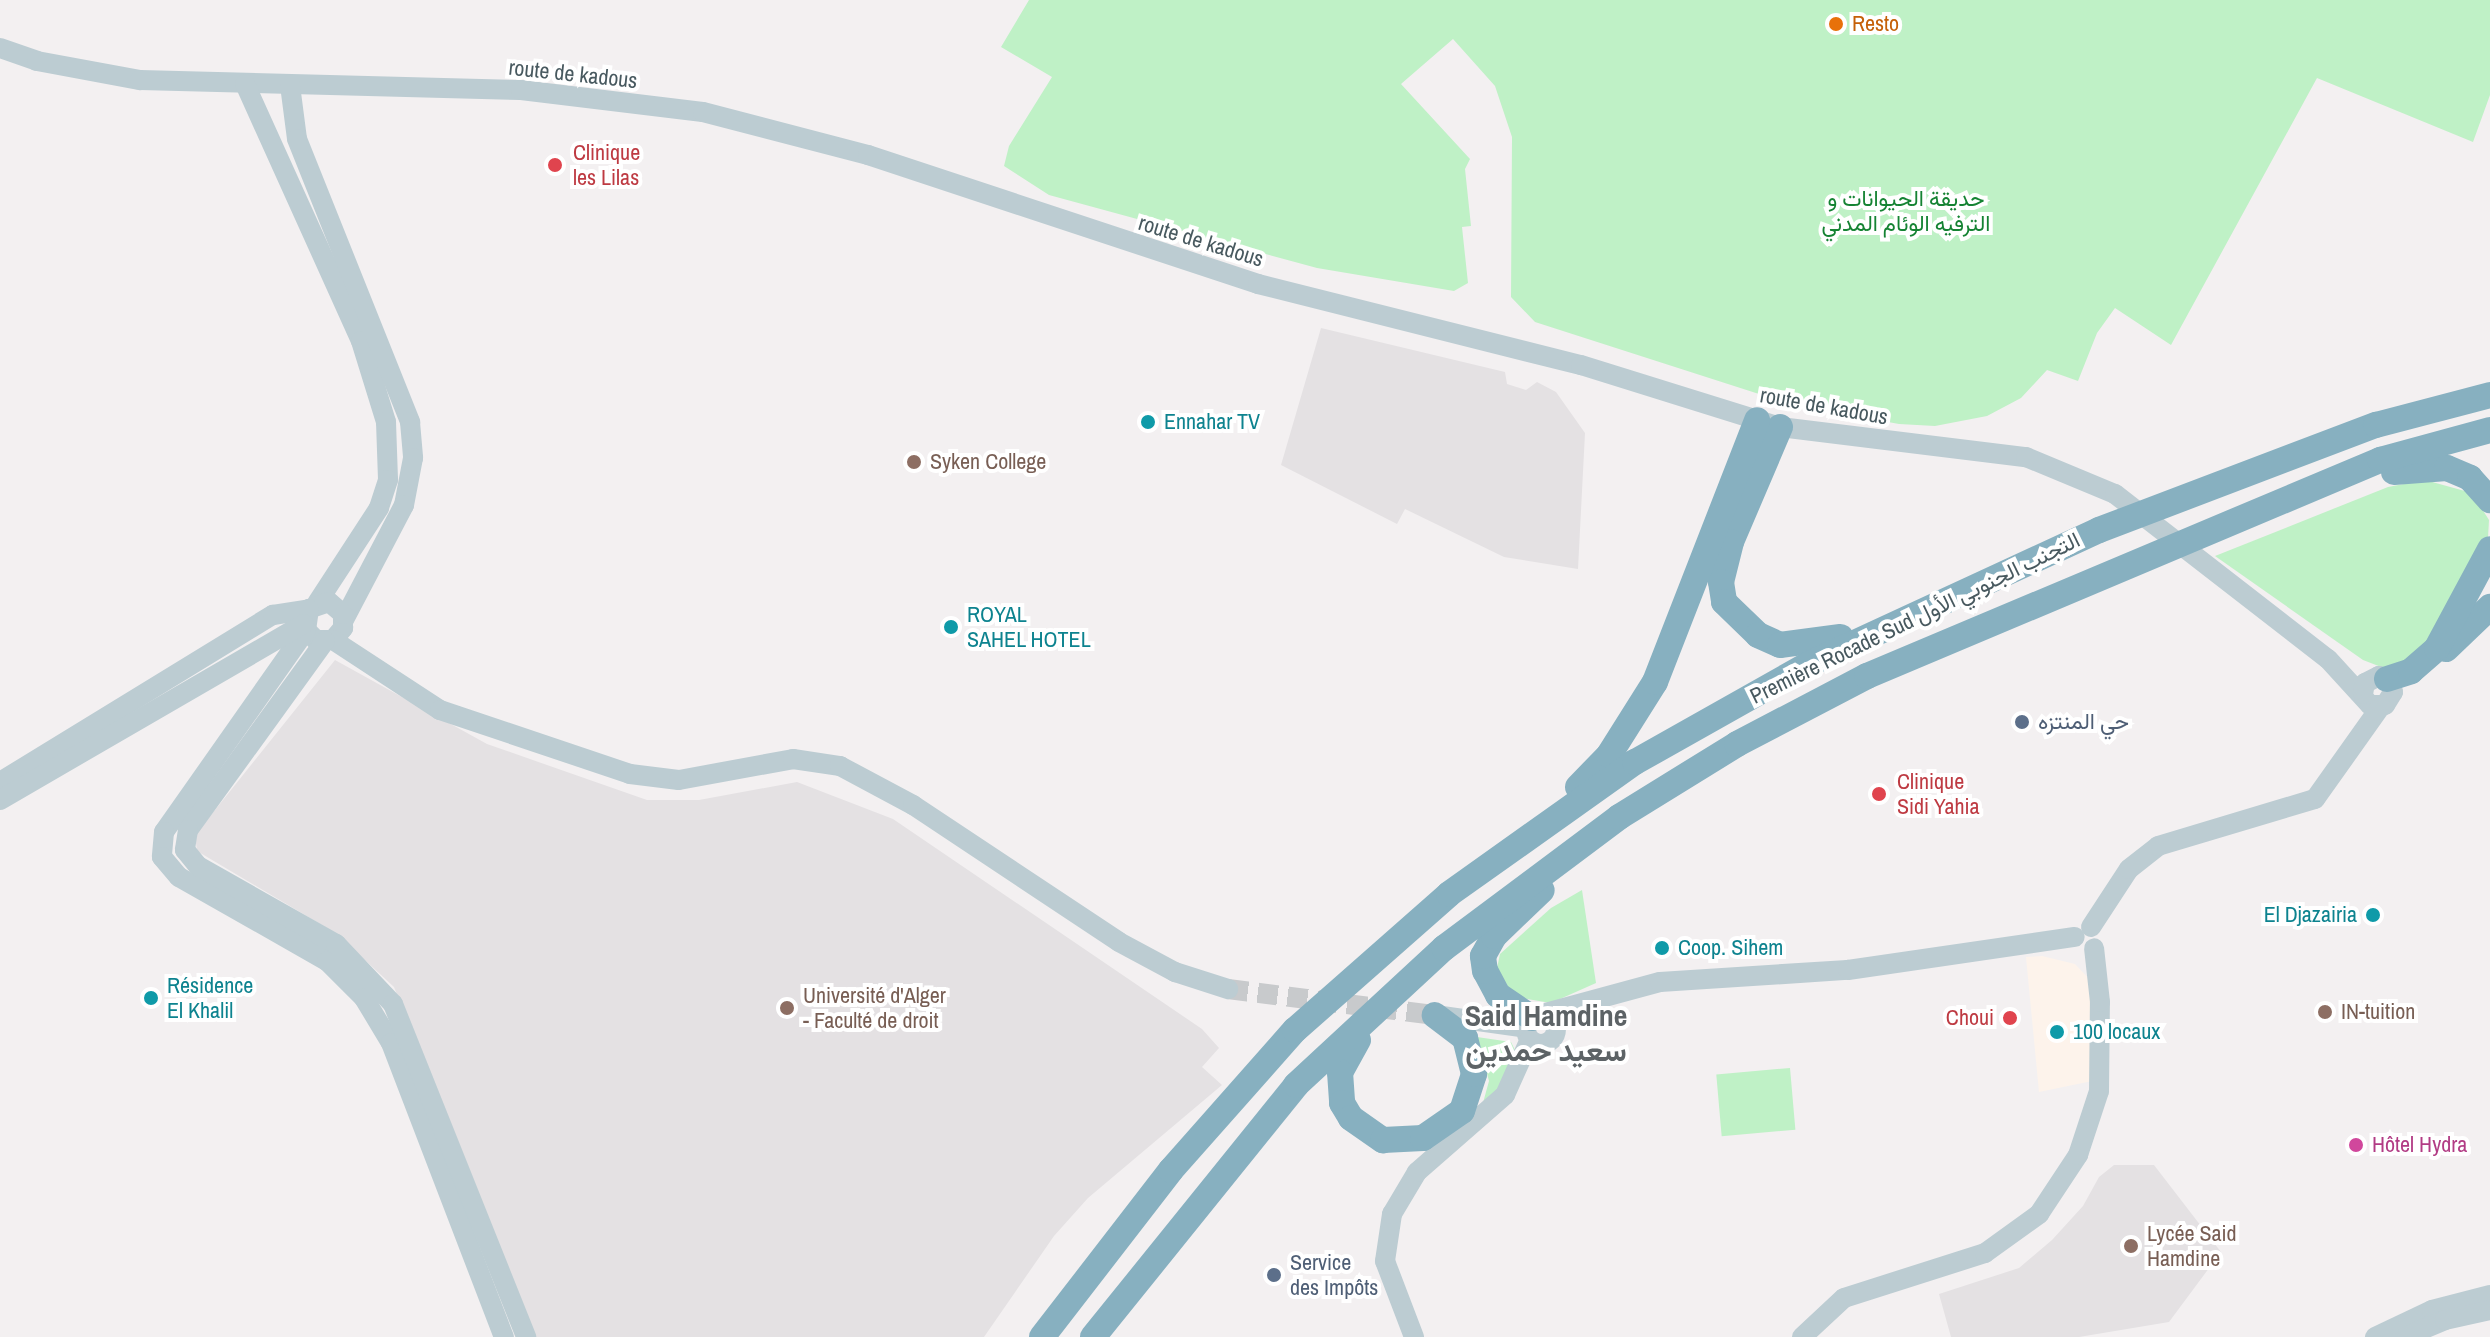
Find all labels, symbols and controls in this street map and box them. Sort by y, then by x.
place label: Resto [1852,11,1899,37]
marker: Resto [1827,15,1845,33]
street label: route de kadous [507,54,639,94]
place label: Clinique les Lilas [573,139,640,190]
marker: Clinique les Lilas [544,154,566,176]
park label: حديقة الحيوانات و الترفيه الوئام المدني [1822,185,1990,236]
street label: route de kadous [1135,209,1267,273]
street label: route de kadous [1758,382,1890,430]
place label: Ennahar TV [1164,409,1260,435]
marker: Ennahar TV [1139,413,1157,431]
place label: Syken College [930,449,1046,475]
marker: Syken College [905,453,923,471]
street label: Première Rocade Sud التجنب الجنوبي الأول [1746,526,2084,710]
place label: ROYAL SAHEL HOTEL [967,601,1091,652]
marker: ROYAL SAHEL HOTEL [942,618,960,636]
place label: حي المنتزه [2038,709,2129,735]
marker: حي المنتزه [2013,713,2031,731]
place label: Clinique Sidi Yahia [1897,768,1980,820]
marker: Clinique Sidi Yahia [1868,783,1890,805]
place label: El Djazairia [2264,902,2357,928]
marker: El Djazairia [2364,906,2382,924]
place label: Coop. Sihem [1678,935,1783,961]
marker: Coop. Sihem [1653,939,1671,957]
place label: Résidence El Khalil [167,972,253,1024]
place label: Université d'Alger - Faculté de droit [803,982,946,1034]
marker: Résidence El Khalil [142,989,160,1007]
district label: Said Hamdine سعيد حمدين [1465,997,1627,1068]
marker: Université d'Alger - Faculté de droit [778,999,796,1017]
place label: IN-tuition [2341,999,2415,1025]
marker: IN-tuition [2316,1003,2334,1021]
place label: Choui [1946,1005,1994,1031]
marker: Choui [2001,1009,2019,1027]
place label: 100 locaux [2073,1019,2160,1045]
marker: 100 locaux [2048,1023,2066,1041]
place label: Hôtel Hydra [2372,1132,2467,1158]
marker: Hôtel Hydra [2347,1136,2365,1154]
place label: Lycée Said Hamdine [2147,1220,2237,1272]
marker: Lycée Said Hamdine [2122,1237,2140,1255]
place label: Service des Impôts [1290,1249,1378,1300]
marker: Service des Impôts [1265,1266,1283,1284]

